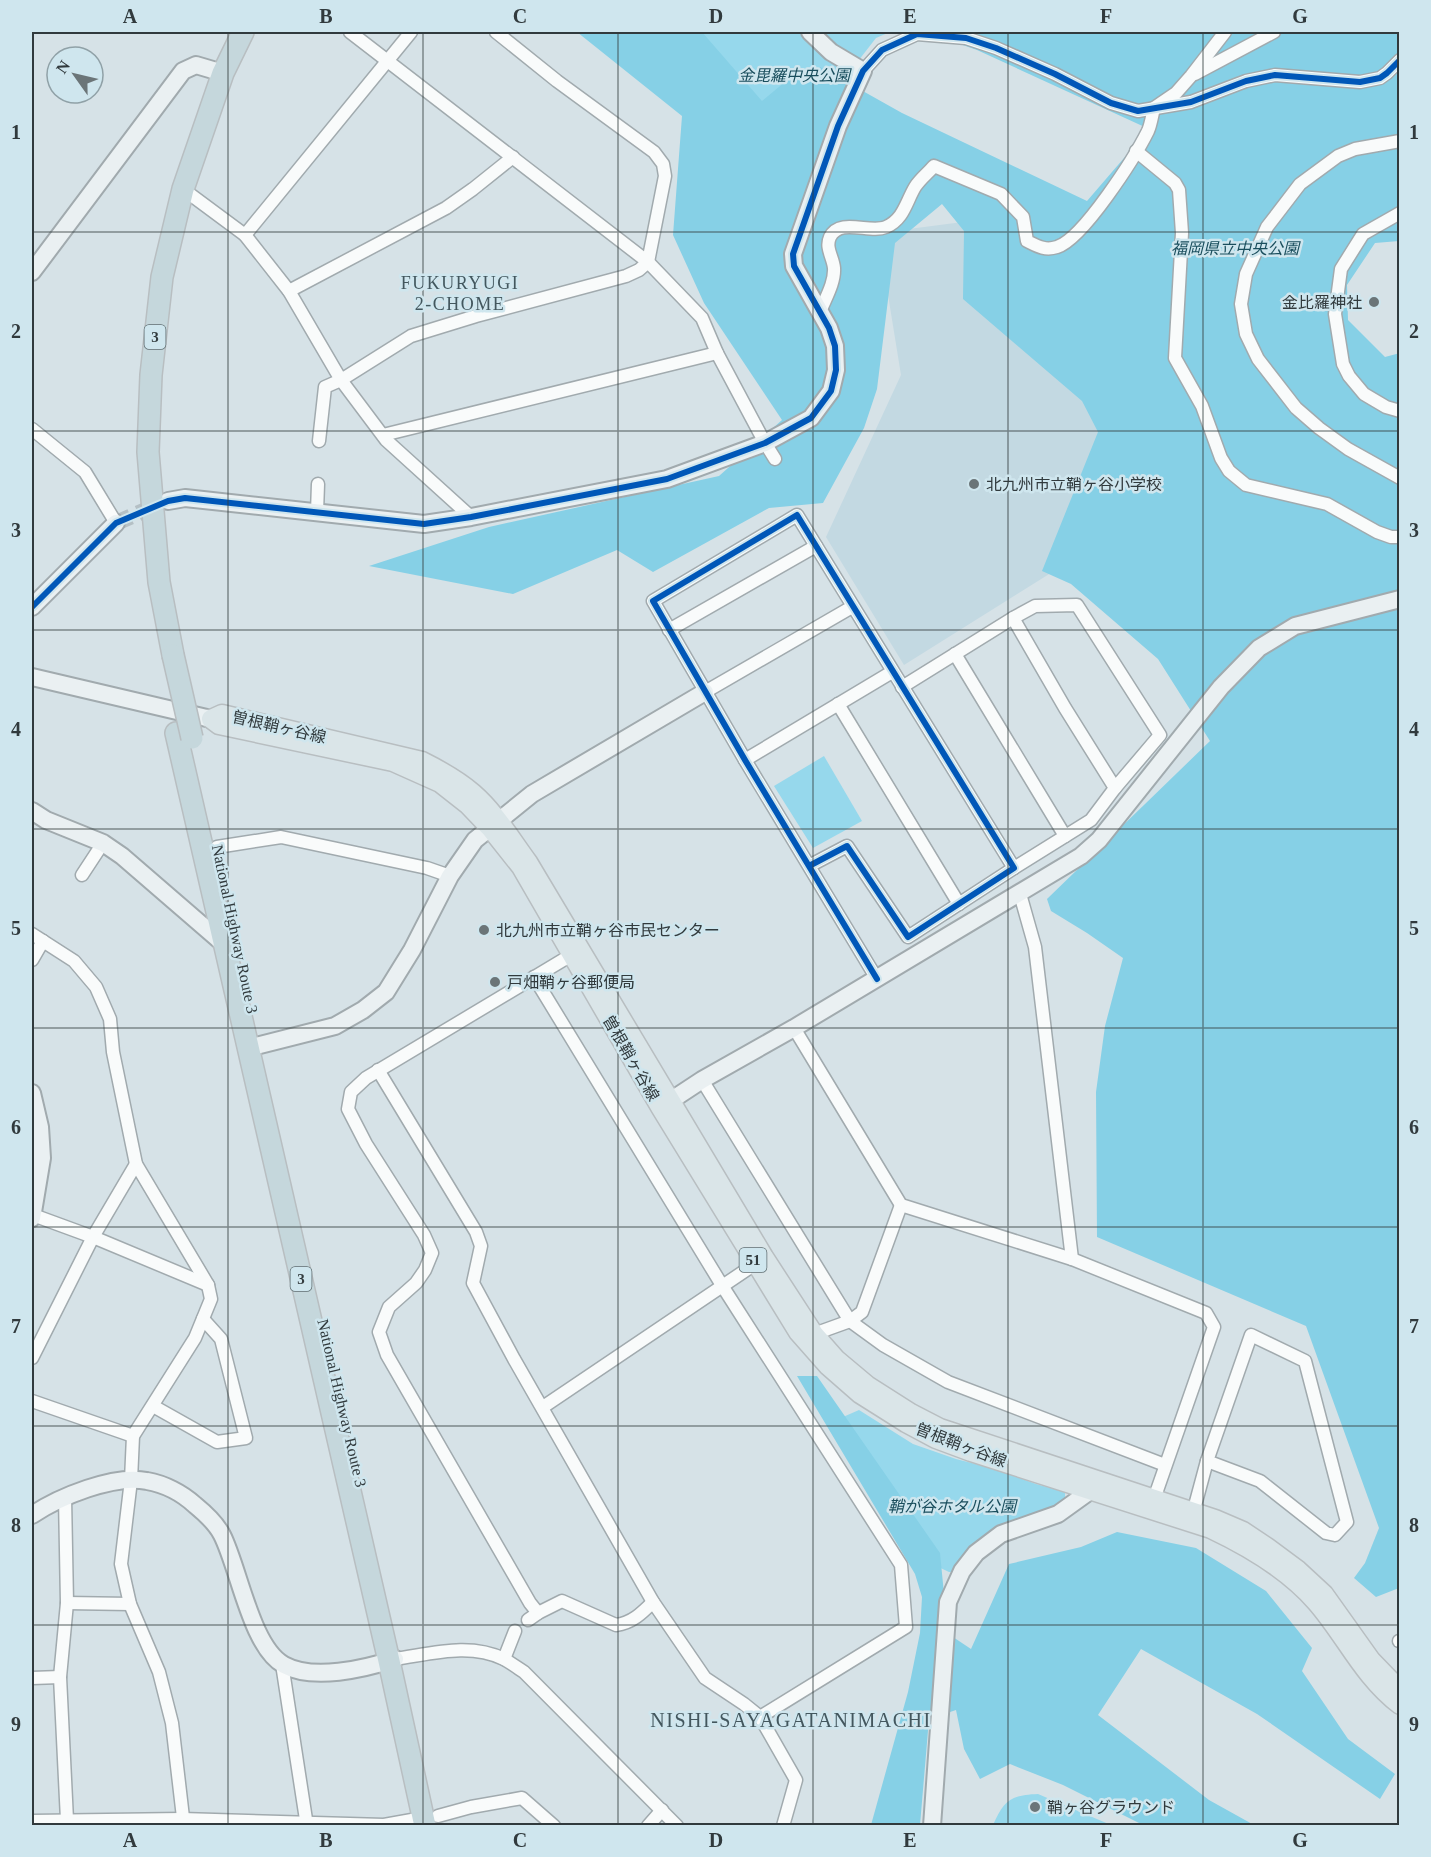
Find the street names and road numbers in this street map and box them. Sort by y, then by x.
road number: 3 [144,325,166,349]
street label: 曽根鞘ヶ谷線 [230,708,328,746]
street label: National Highway Route 3 [208,843,261,1015]
street label: 曽根鞘ヶ谷線 [600,1012,662,1104]
road number: 51 [740,1248,766,1272]
road number: 3 [290,1267,312,1291]
street label: National Highway Route 3 [313,1317,370,1489]
street label: 曽根鞘ヶ谷線 [913,1420,1009,1470]

